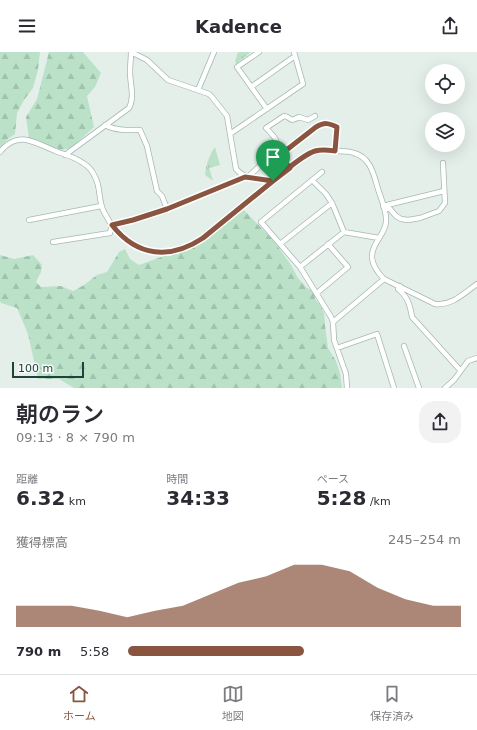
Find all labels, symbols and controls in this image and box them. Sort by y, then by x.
icon: menu [16,15,38,37]
icon: share [439,15,461,37]
text: Kadence [195,16,282,37]
map controls [425,64,465,152]
button: locate [425,64,465,104]
button: layers [425,112,465,152]
pin [256,140,290,181]
icon: arrive [262,146,284,168]
scale bar [12,360,84,379]
text: 100 m [18,362,53,375]
button: share [419,401,461,443]
text: 朝のラン [16,402,104,427]
text: 09:13 · 8 × 790 m [16,430,135,445]
text: 距離 [16,473,38,486]
text: 時間 [166,473,188,486]
text: ペース [317,473,349,486]
text: 6.32 [16,486,65,510]
text: 34:33 [166,486,230,510]
text: 5:28 [317,486,366,510]
text: km [65,495,86,508]
text: /km [366,495,391,508]
text: 245–254 m [388,532,461,547]
text: 獲得標高 [16,535,68,550]
text: 790 m [16,644,61,659]
text: 5:58 [80,644,109,659]
tab: ホーム [63,683,96,723]
tab: 地図 [222,683,244,723]
tab: 保存済み [370,683,414,723]

